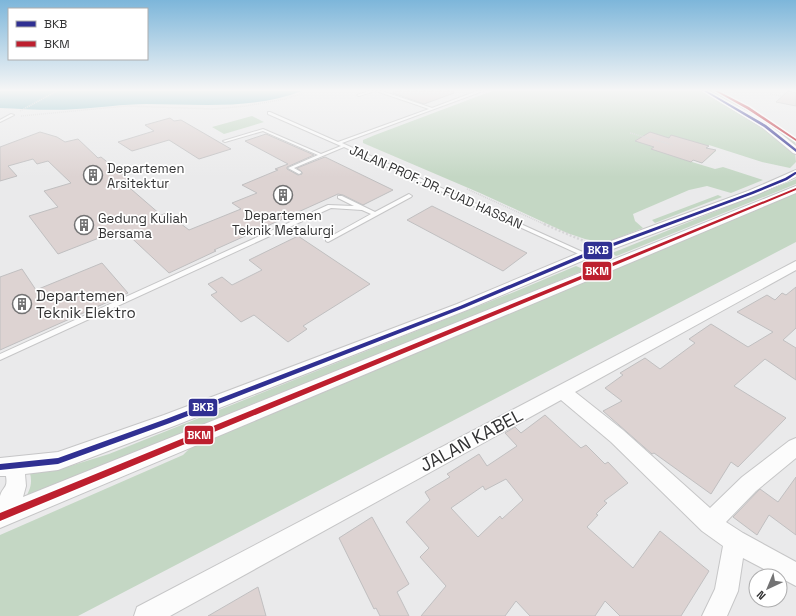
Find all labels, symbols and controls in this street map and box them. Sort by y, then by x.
legend [8,8,148,60]
text: BKB [44,16,67,32]
text: BKM [44,36,70,52]
street label: JALAN PROF. DR. FUAD HASSAN [347,141,525,233]
place label: Departemen Arsitektur [107,160,184,192]
building icon: Departemen Arsitektur [82,164,104,186]
building icon: Departemen Teknik Metalurgi [272,184,294,206]
place label: Departemen Teknik Metalurgi [232,207,334,239]
place label: Gedung Kuliah Bersama [98,210,188,242]
building icon: Gedung Kuliah Bersama [73,214,95,236]
line badge: BKB [583,241,613,260]
text: BKB [587,243,609,257]
line badge: BKM [582,261,612,281]
text: BKM [585,264,609,278]
place label: Departemen Teknik Elektro [36,286,136,322]
building icon: Departemen Teknik Elektro [11,293,33,315]
line badge: BKB [188,398,218,417]
text: BKB [192,400,214,414]
street label: JALAN KABEL [416,403,527,477]
line badge: BKM [184,425,214,445]
text: BKM [187,428,211,442]
north arrow [748,568,788,608]
text: N [754,588,769,603]

